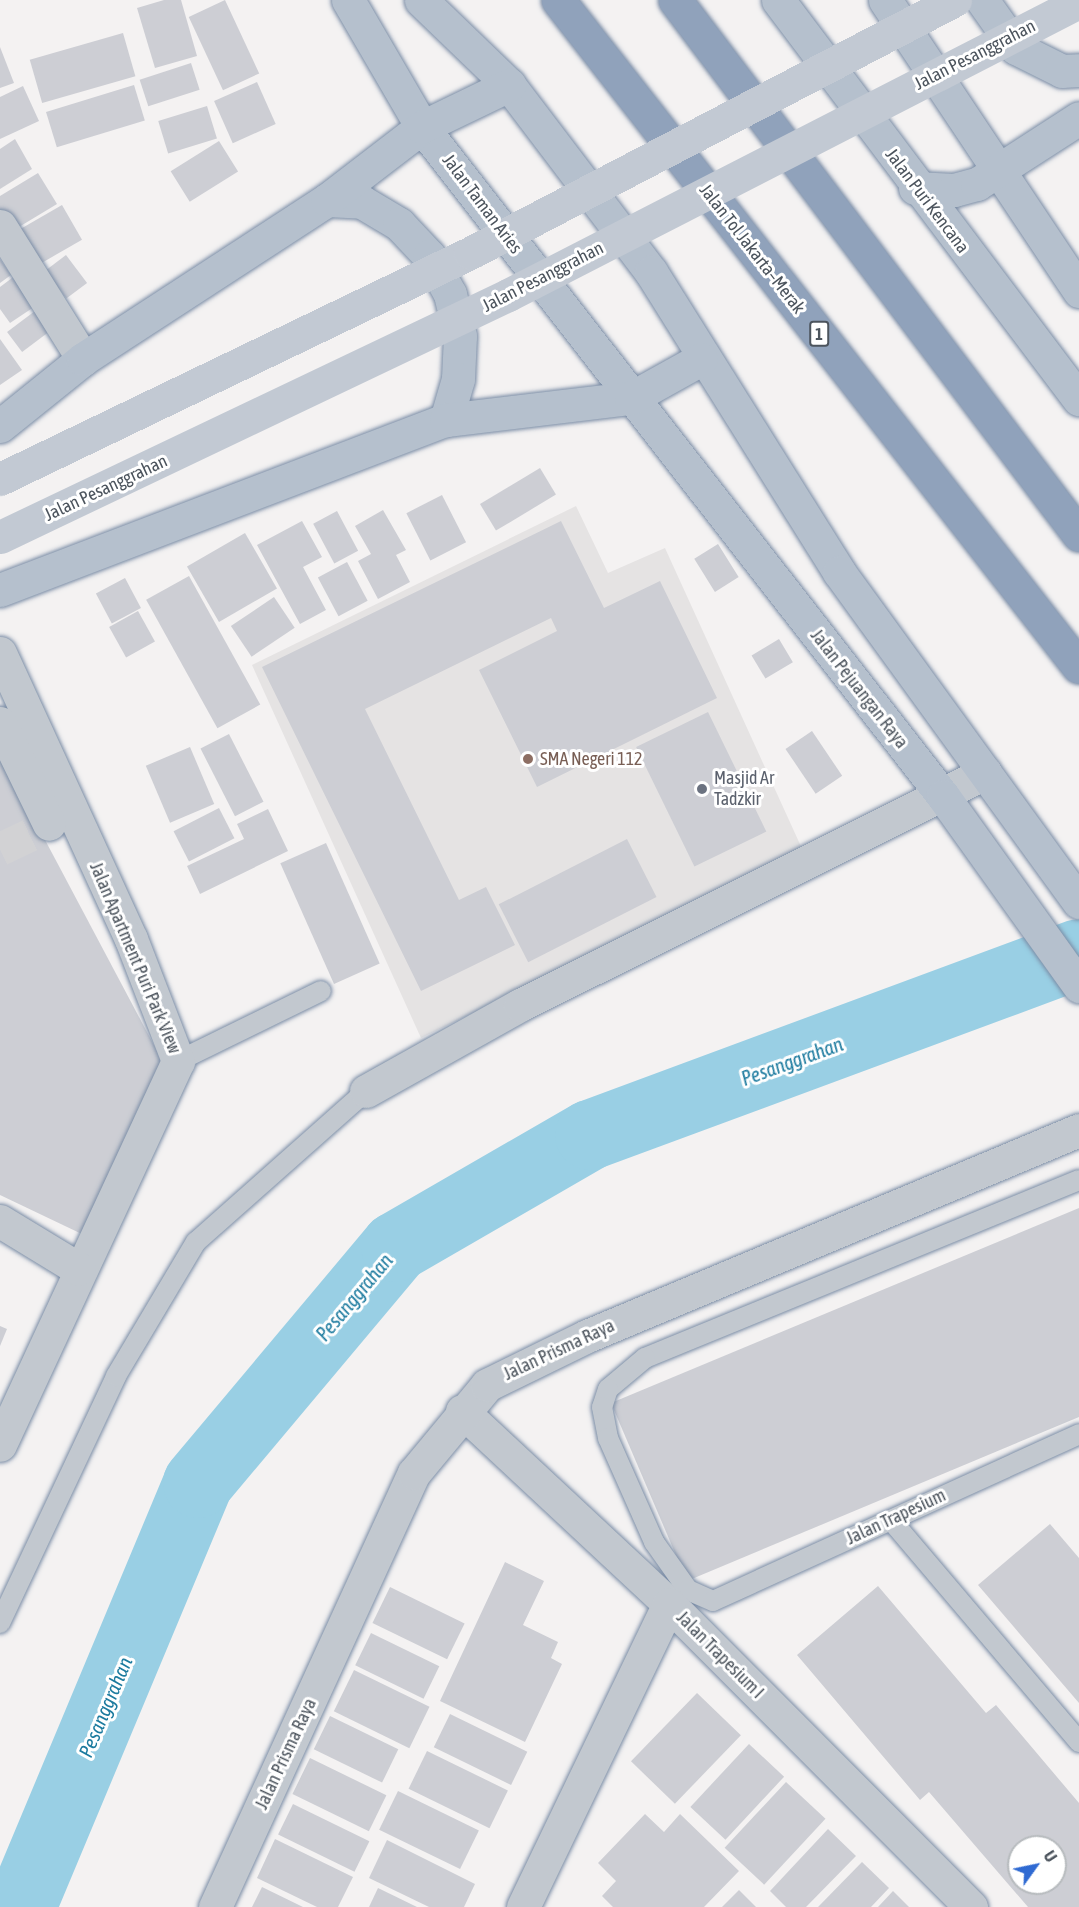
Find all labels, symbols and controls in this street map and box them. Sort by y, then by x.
street label: Jalan Pesanggrahan [911,15,1039,95]
street label: Jalan Puri Kencana [881,144,973,258]
street label: Jalan Taman Aries [438,150,526,258]
street label: Jalan Tol Jakarta–Merak [695,180,809,318]
street label: Jalan Pesanggrahan [479,237,607,317]
road number: 1 [808,321,830,347]
street label: Jalan Pesanggrahan [41,450,171,526]
street label: Jalan Pejuangan Raya [806,625,912,753]
place label: SMA Negeri 112 [540,748,643,770]
marker: SMA Negeri 112 [521,752,535,766]
place label: Masjid Ar Tadzkir [714,768,774,810]
marker: Masjid Ar Tadzkir [695,782,709,796]
street label: Jalan Apartment Puri Park View [85,859,185,1057]
water label: Pesanggrahan [738,1032,846,1090]
water label: Pesanggrahan [311,1249,397,1345]
street label: Jalan Prisma Raya [500,1315,618,1385]
street label: Jalan Trapesium [843,1485,949,1549]
street label: Jalan Trapesium I [672,1607,768,1703]
water label: Pesanggrahan [73,1653,137,1761]
street label: Jalan Prisma Raya [251,1695,321,1813]
north arrow [1007,1835,1067,1895]
text: U [1040,1847,1061,1865]

